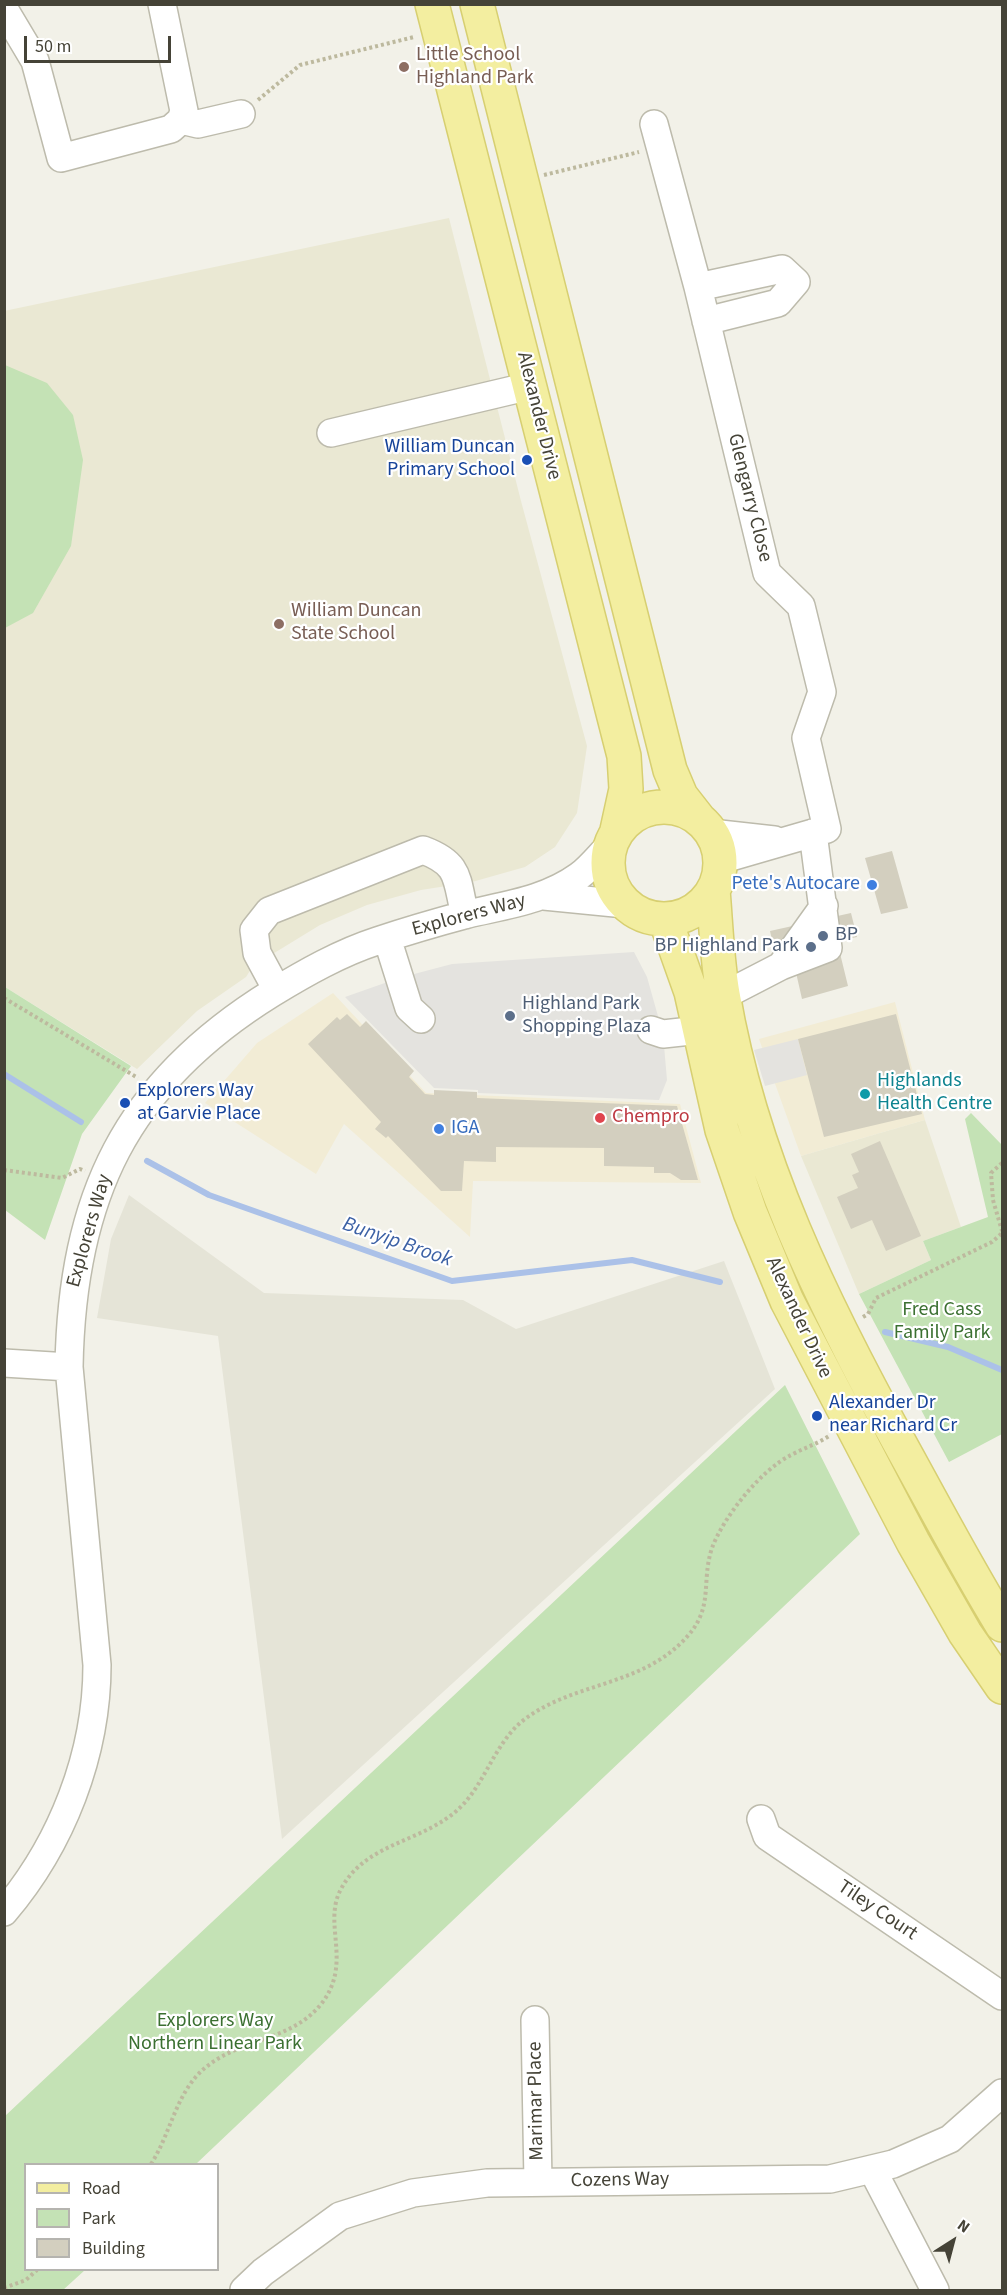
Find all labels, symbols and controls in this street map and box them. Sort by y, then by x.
scale bar [27,24,174,62]
text: 50 m [35,34,71,59]
place label: Little School Highland Park [416,44,534,91]
marker: Little School Highland Park [397,60,411,74]
street label: Alexander Drive [511,350,565,482]
street label: Glengarry Close [721,431,777,565]
place label: William Duncan Primary School [385,436,515,483]
marker: William Duncan Primary School [520,453,534,467]
place label: William Duncan State School [291,600,421,647]
marker: William Duncan State School [272,617,286,631]
place label: Pete's Autocare [731,873,860,897]
marker: Pete's Autocare [865,878,879,892]
street label: Explorers Way [410,889,528,943]
place label: BP [835,924,858,948]
marker: BP [816,929,830,943]
place label: BP Highland Park [654,935,799,959]
marker: BP Highland Park [804,940,818,954]
place label: Highland Park Shopping Plaza [522,993,651,1040]
marker: Highland Park Shopping Plaza [503,1009,517,1023]
place label: Highlands Health Centre [877,1070,992,1117]
place label: Explorers Way at Garvie Place [137,1080,261,1127]
marker: Highlands Health Centre [858,1087,872,1101]
marker: Explorers Way at Garvie Place [118,1096,132,1110]
place label: Chempro [612,1106,689,1130]
marker: Chempro [593,1111,607,1125]
place label: IGA [451,1117,479,1141]
marker: IGA [432,1122,446,1136]
street label: Explorers Way [62,1172,118,1290]
water label: Bunyip Brook [339,1212,455,1274]
street label: Alexander Drive [759,1254,837,1382]
park label: Fred Cass Family Park [894,1299,990,1346]
place label: Alexander Dr near Richard Cr [829,1392,957,1439]
marker: Alexander Dr near Richard Cr [810,1409,824,1423]
street label: Tiley Court [833,1876,921,1946]
park label: Explorers Way Northern Linear Park [128,2010,302,2057]
street label: Marimar Place [524,2041,550,2161]
legend [24,2163,219,2271]
street label: Cozens Way [571,2168,669,2194]
text: Road [82,2176,121,2201]
text: Park [82,2206,116,2231]
north arrow [923,2211,983,2271]
text: N [953,2214,974,2238]
text: Building [82,2236,145,2261]

